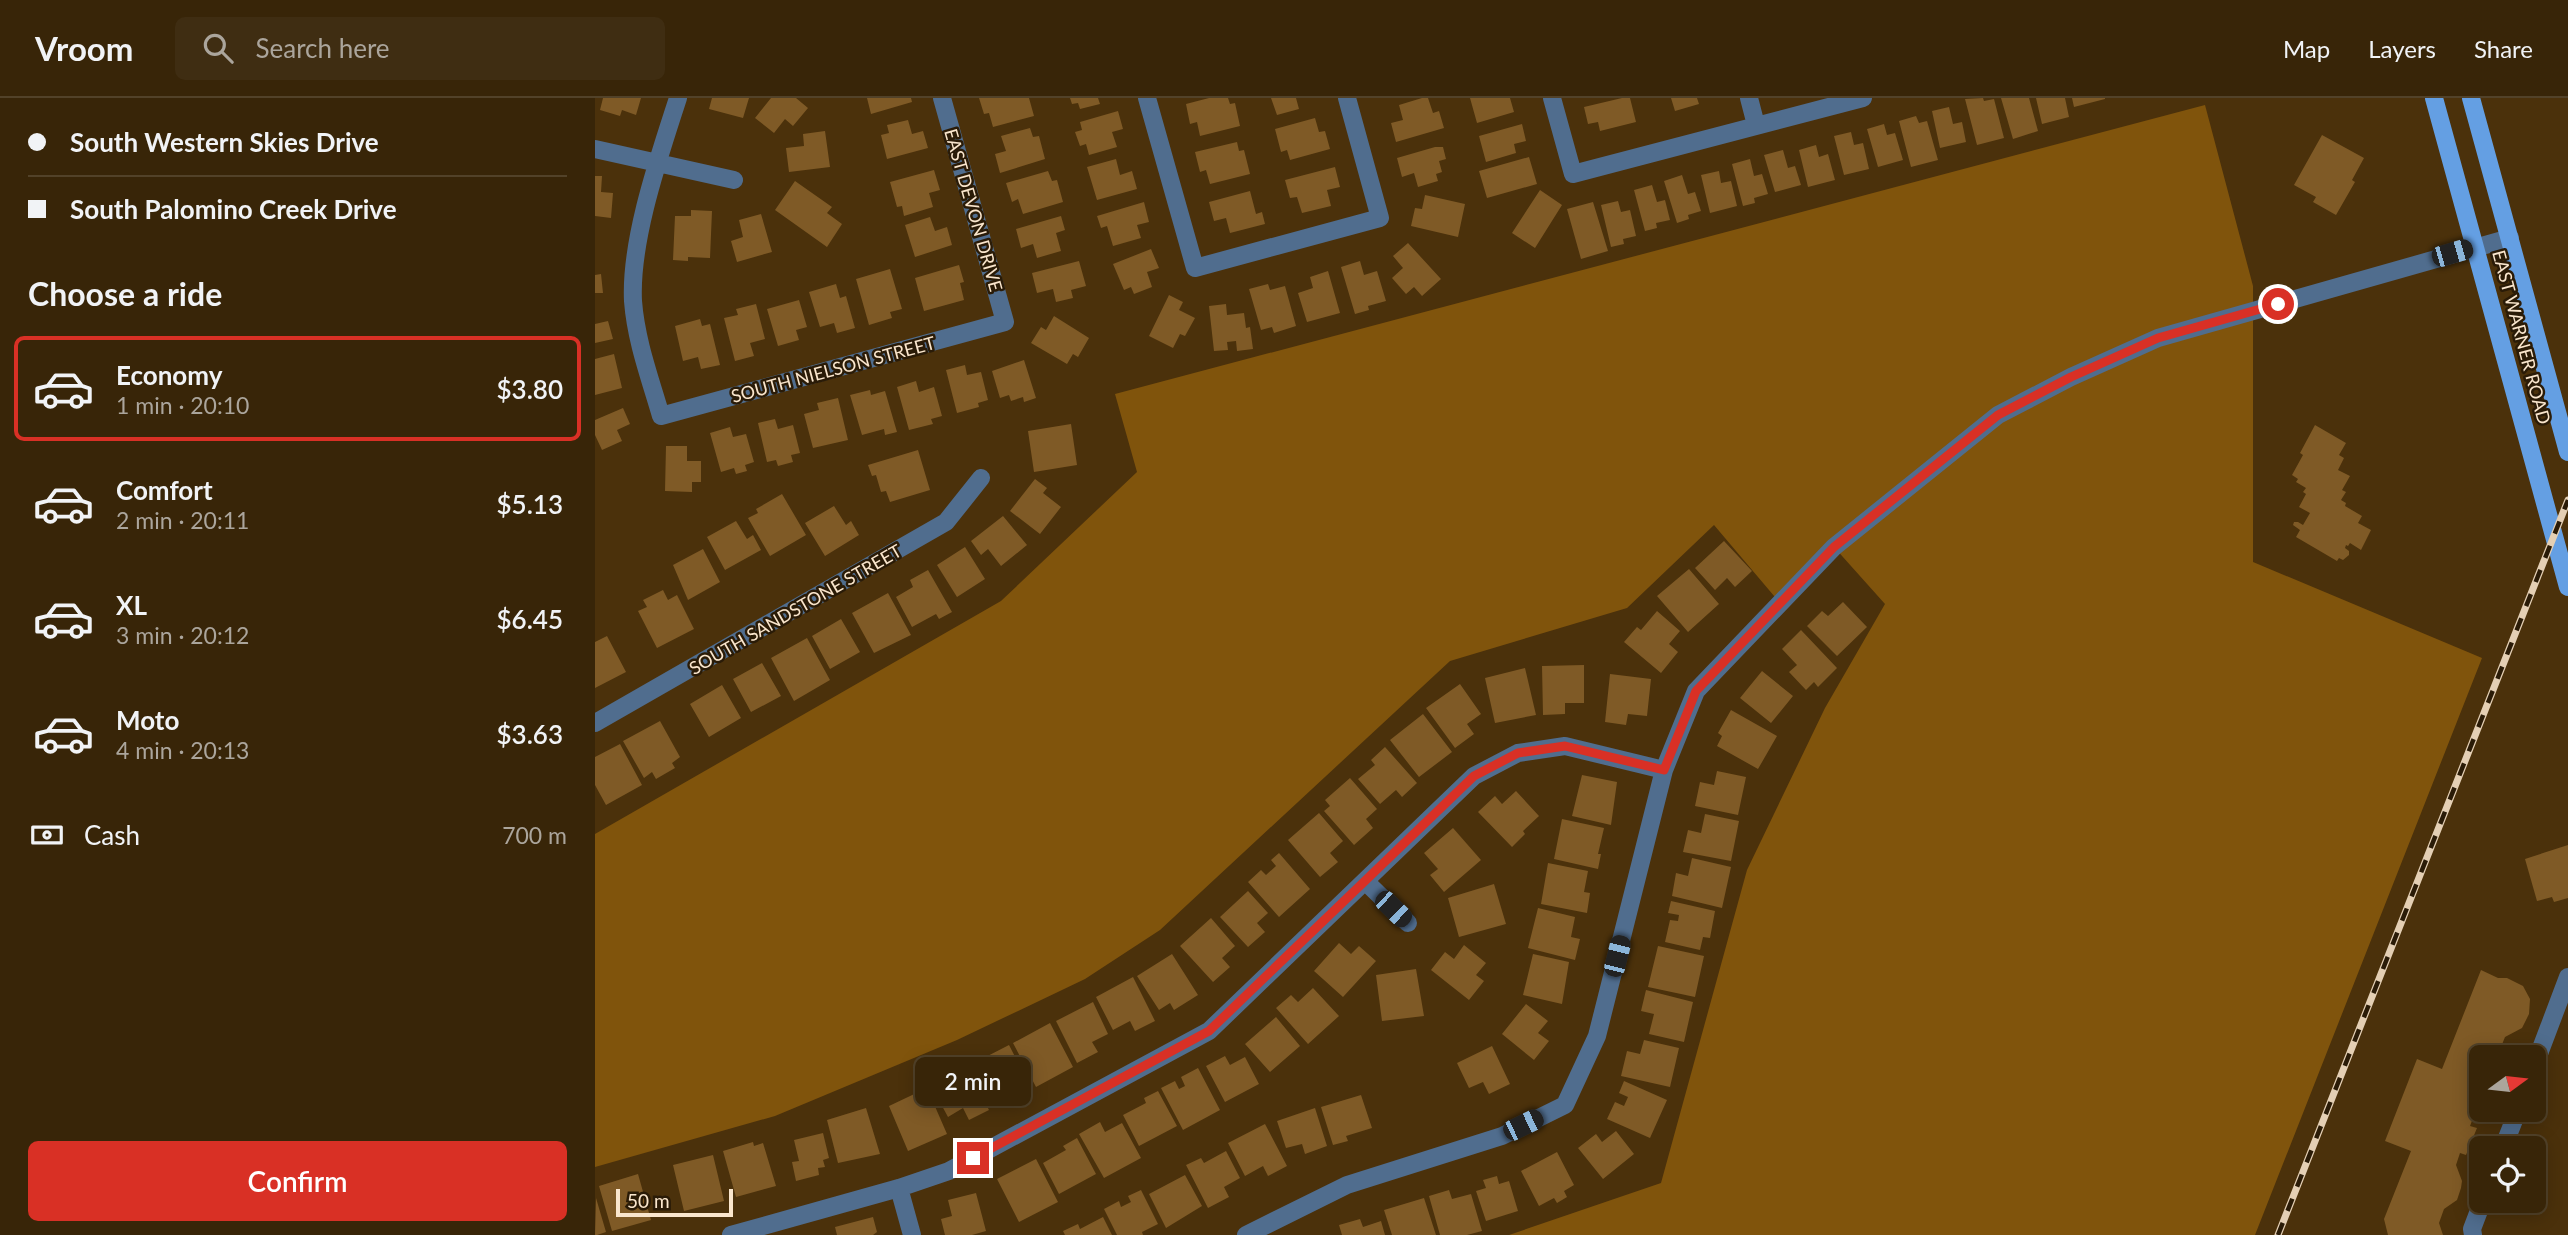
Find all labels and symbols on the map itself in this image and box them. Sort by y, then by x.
street label: EAST DEVON DRIVE [940,126,1008,294]
car [2429,237,2476,269]
street label: EAST WARNER ROAD [2488,248,2556,426]
route start [2262,288,2294,320]
street label: SOUTH NIELSON STREET [729,331,938,407]
street label: SOUTH SANDSTONE STREET [685,539,905,679]
car [1371,887,1416,931]
car [1602,933,1633,979]
north arrow [2469,1045,2546,1122]
callout: 2 min [915,1056,1031,1105]
car [1500,1106,1547,1144]
route end [957,1142,989,1174]
scale bar [616,1186,733,1218]

